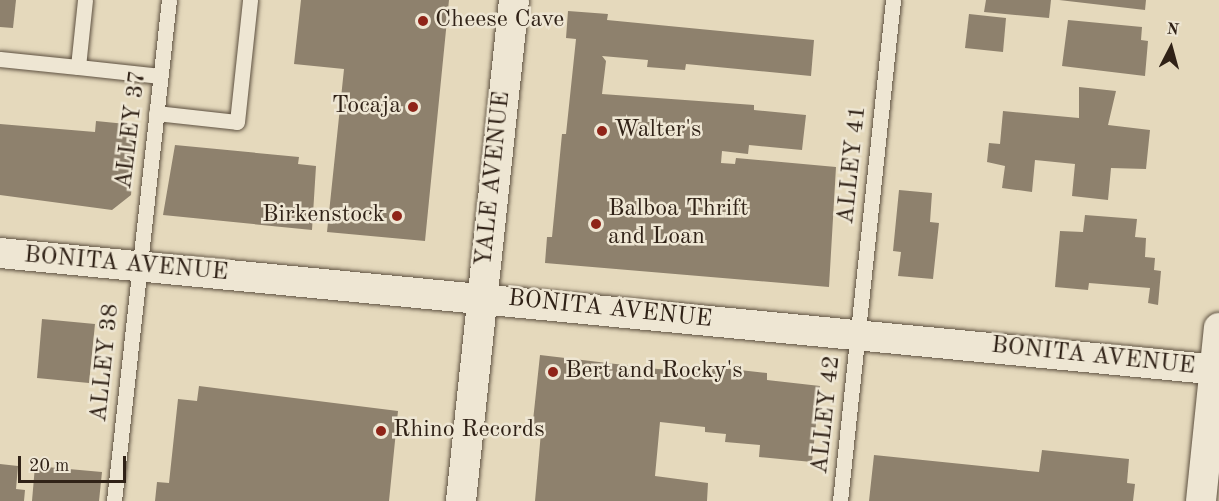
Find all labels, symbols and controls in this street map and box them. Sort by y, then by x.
place label: Cheese Cave [435,7,564,35]
marker: Cheese Cave [416,14,430,28]
north arrow [1141,18,1201,78]
text: N [1166,22,1180,39]
street label: ALLEY 37 [110,69,154,191]
street label: YALE AVENUE [470,90,518,268]
place label: Tocaja [332,93,401,121]
marker: Tocaja [406,100,420,114]
street label: ALLEY 41 [832,104,874,226]
place label: Walter's [614,117,702,145]
marker: Walter's [595,124,609,138]
place label: Balboa Thrift and Loan [608,196,748,252]
place label: Birkenstock [262,202,385,230]
marker: Birkenstock [390,209,404,223]
marker: Balboa Thrift and Loan [589,217,603,231]
street label: BONITA AVENUE [23,242,229,288]
street label: BONITA AVENUE [507,285,713,335]
street label: ALLEY 38 [85,302,127,424]
street label: BONITA AVENUE [990,332,1196,382]
street label: ALLEY 42 [806,354,848,476]
place label: Bert and Rocky's [565,358,743,386]
marker: Bert and Rocky's [546,365,560,379]
place label: Rhino Records [393,417,545,445]
marker: Rhino Records [374,424,388,438]
scale bar [21,444,129,482]
text: 20 m [29,457,69,475]

